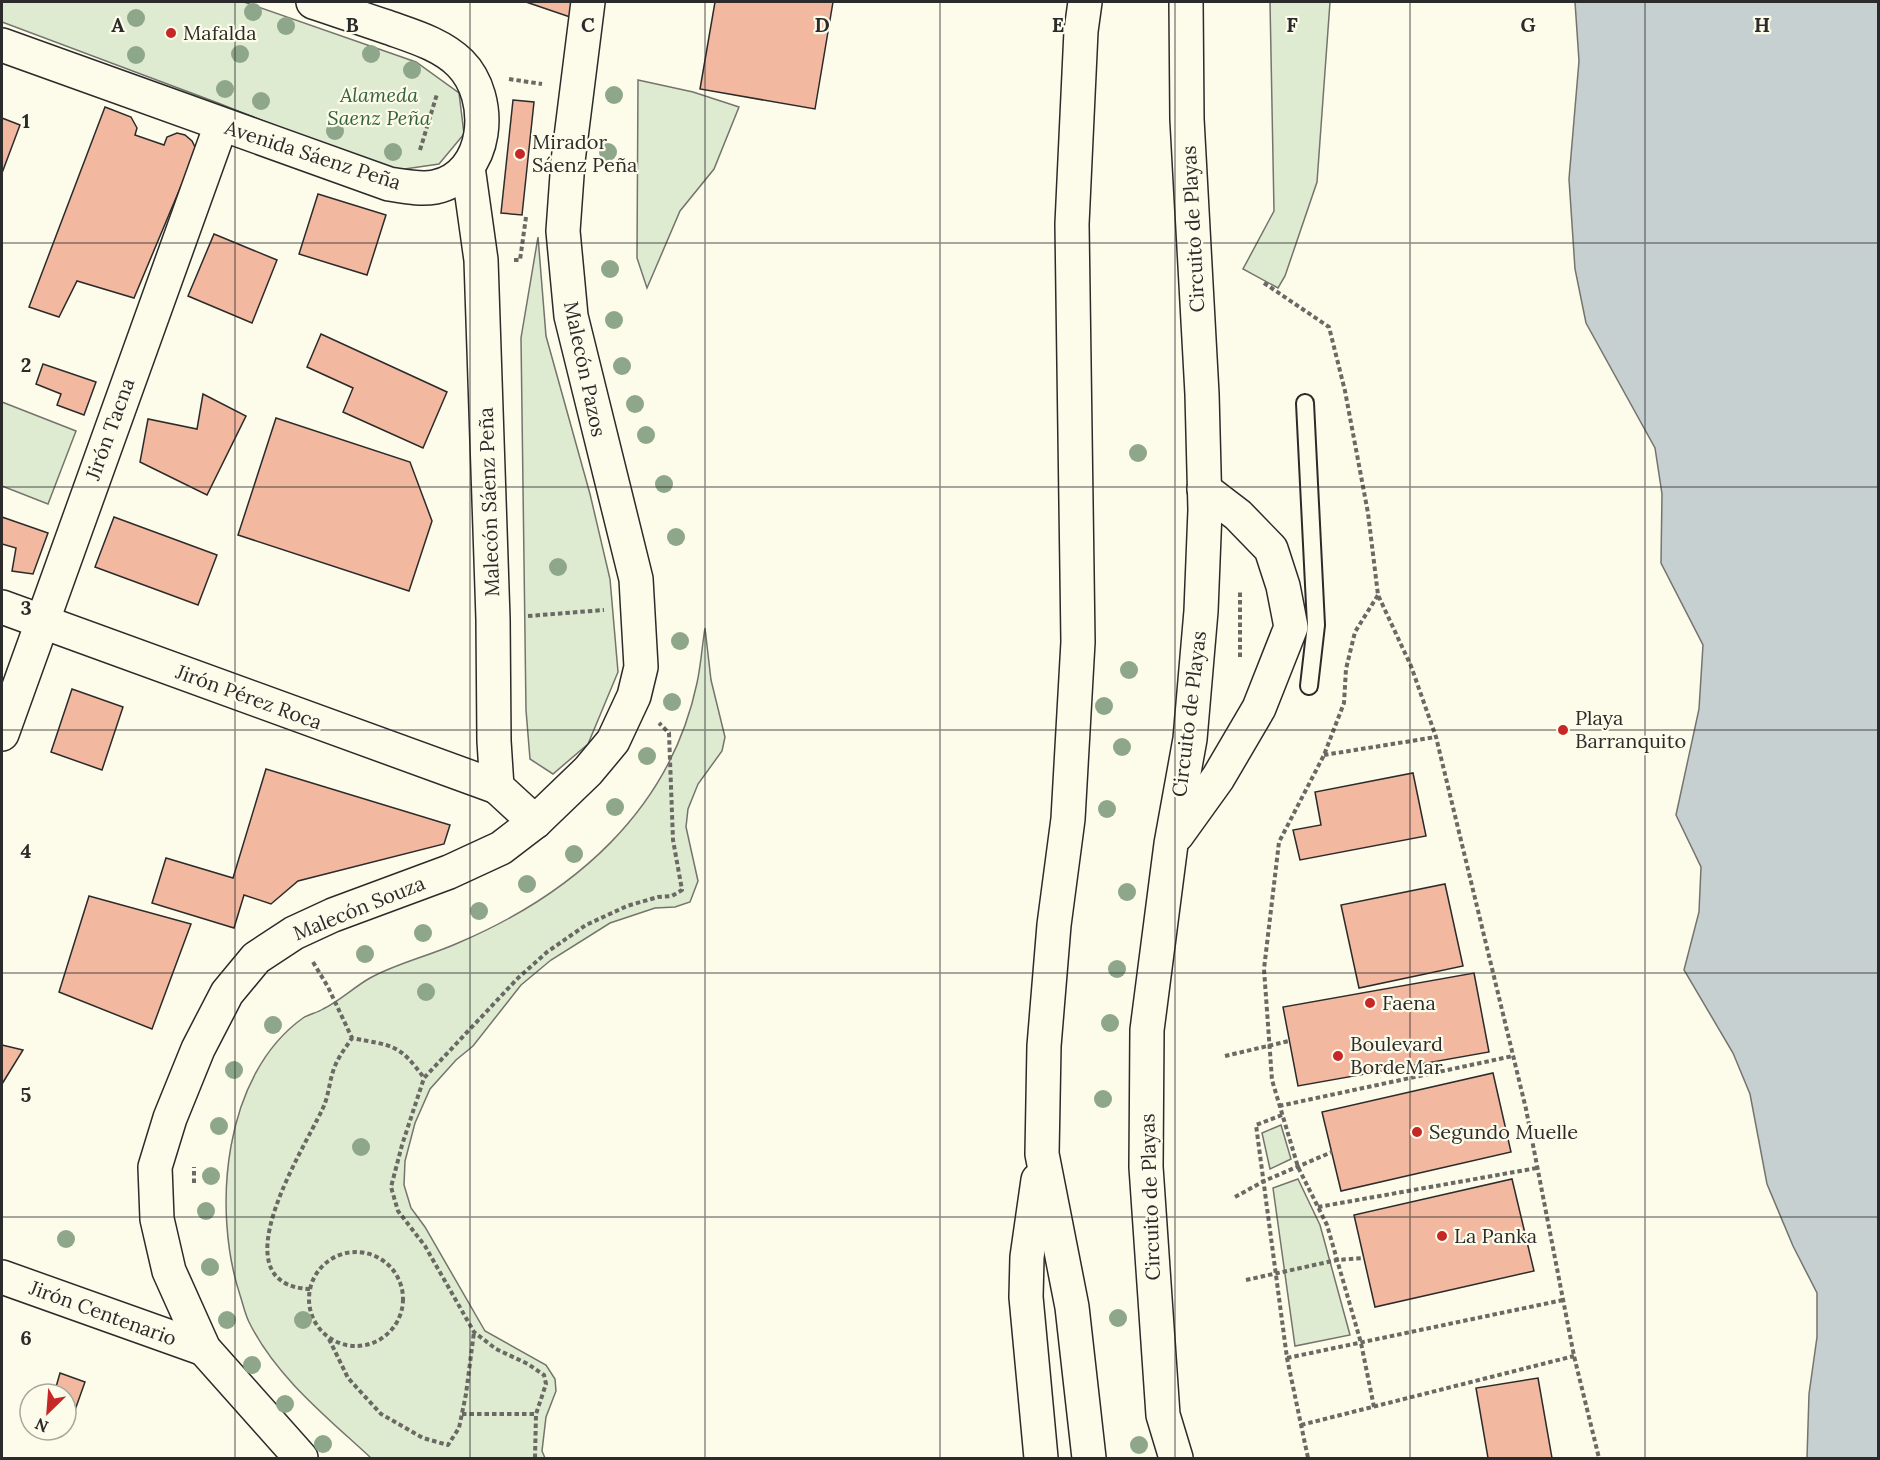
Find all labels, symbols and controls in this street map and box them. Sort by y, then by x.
text: A [111,12,125,37]
text: B [345,12,359,37]
text: C [581,12,595,37]
text: D [814,12,830,37]
text: E [1052,12,1064,37]
text: F [1286,12,1298,37]
text: G [1520,12,1536,37]
text: H [1754,12,1770,37]
place label: Mafalda [183,20,256,45]
marker: Mafalda [164,26,178,40]
park label: Alameda Saenz Peña [327,82,431,130]
text: 1 [22,108,30,133]
street label: Avenida Sáenz Peña [221,114,404,195]
place label: Mirador Sáenz Peña [532,129,637,177]
street label: Circuito de Playas [1176,145,1209,313]
marker: Mirador Sáenz Peña [513,147,527,161]
street label: Malecón Pazos [559,299,612,439]
text: 2 [21,352,31,377]
street label: Jirón Tacna [79,375,139,484]
street label: Malecón Sáenz Peña [473,407,504,597]
text: 3 [20,595,32,620]
street label: Circuito de Playas [1166,629,1211,798]
street label: Jirón Pérez Roca [172,658,325,734]
place label: Playa Barranquito [1575,705,1686,753]
marker: Playa Barranquito [1556,723,1570,737]
text: 4 [21,838,32,863]
street label: Malecón Souza [289,870,428,945]
place label: Faena [1382,990,1436,1015]
marker: Faena [1363,996,1377,1010]
place label: Boulevard BordeMar [1350,1031,1443,1079]
marker: Boulevard BordeMar [1331,1049,1345,1063]
text: 5 [21,1082,32,1107]
street label: Circuito de Playas [1134,1113,1165,1281]
place label: Segundo Muelle [1429,1119,1578,1144]
marker: Segundo Muelle [1410,1125,1424,1139]
place label: La Panka [1454,1223,1537,1248]
marker: La Panka [1435,1229,1449,1243]
street label: Jirón Centenario [25,1274,180,1351]
text: 6 [20,1325,32,1350]
north arrow [18,1382,78,1442]
text: N [32,1414,51,1437]

